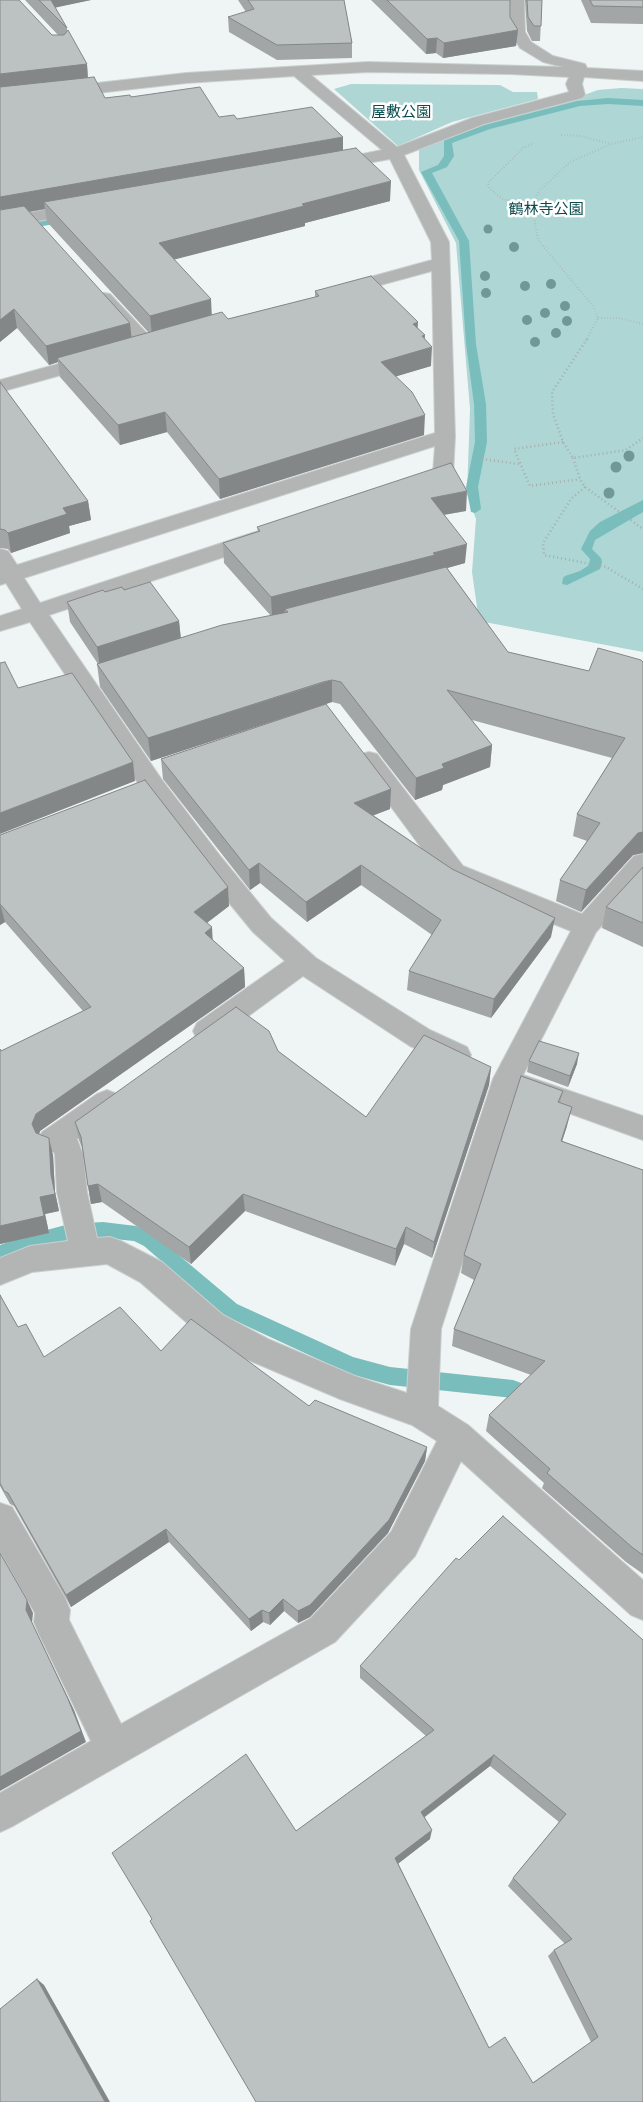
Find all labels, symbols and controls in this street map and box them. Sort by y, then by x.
park label: 屋敷公園 [371,103,431,121]
park label: 鶴林寺公園 [509,200,583,218]

